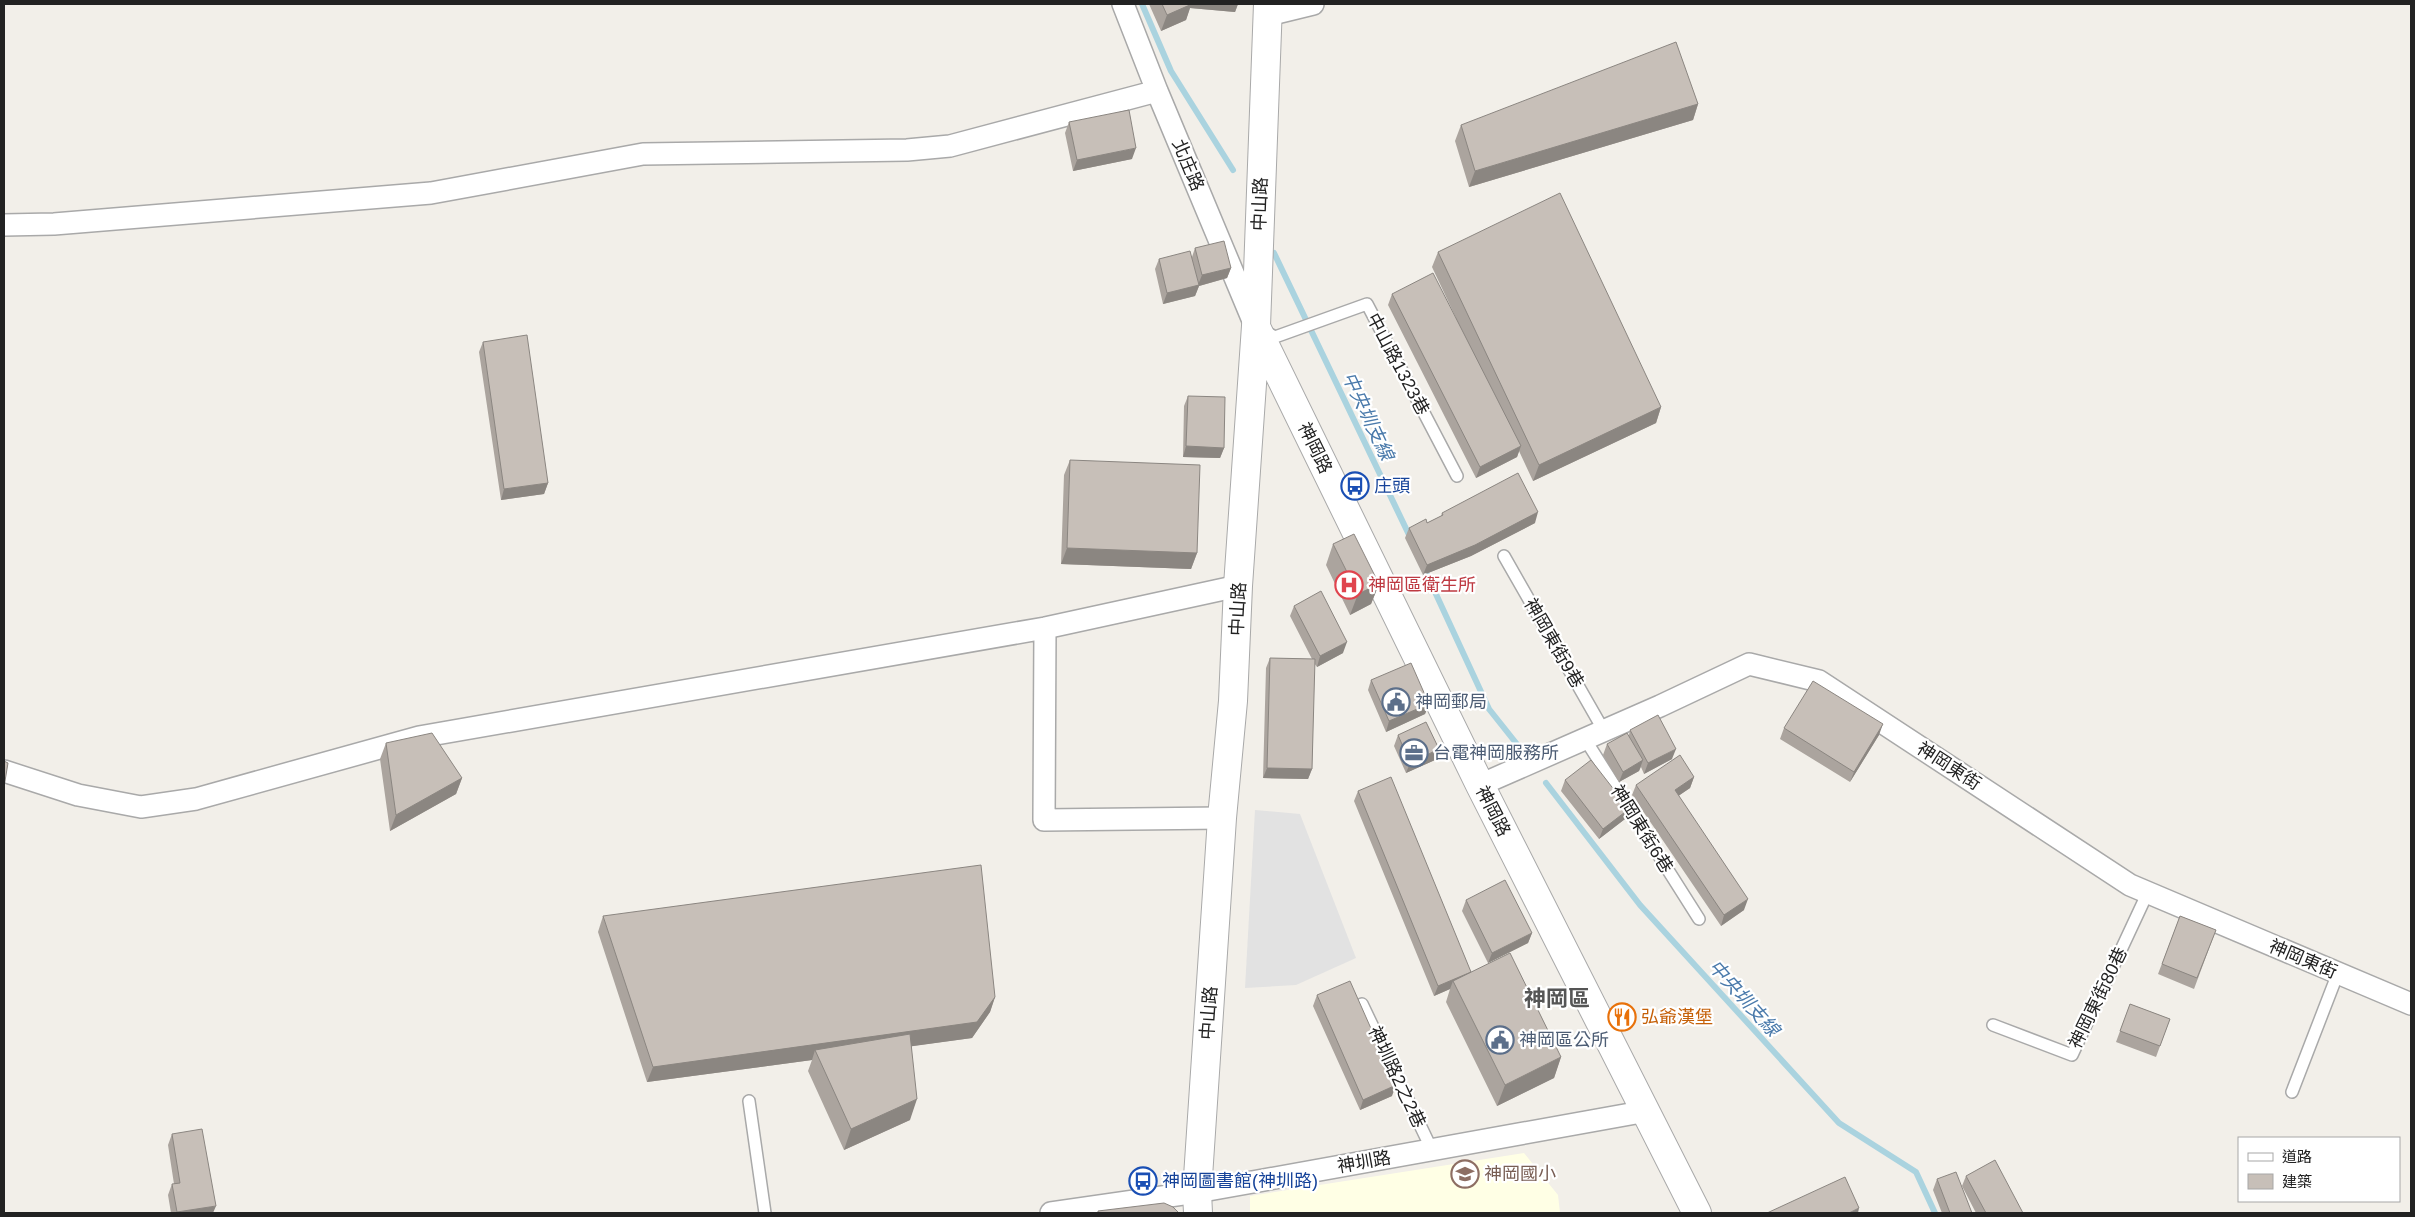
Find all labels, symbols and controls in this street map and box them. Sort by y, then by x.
street label: 北庄路 [1168,136,1208,194]
street label: 中山路 [1249,177,1271,231]
street label: 中山路1323巷 [1363,310,1433,418]
water label: 中央圳支線 [1338,369,1398,465]
street label: 神岡路 [1294,419,1336,477]
bus stop icon: 庄頭 [1340,471,1370,501]
place label: 庄頭 [1374,476,1410,496]
hospital icon: 神岡區衛生所 [1334,570,1364,600]
place label: 神岡區衛生所 [1368,575,1476,595]
street label: 中山路 [1227,582,1249,636]
street label: 神岡東街9巷 [1520,595,1588,691]
public building icon: 神岡郵局 [1381,687,1411,717]
place label: 神岡郵局 [1415,692,1487,712]
office icon: 台電神岡服務所 [1399,738,1429,768]
street label: 神岡東街 [1913,738,1985,794]
place label: 台電神岡服務所 [1433,743,1559,763]
street label: 神岡東街6巷 [1607,781,1677,877]
street label: 神岡路 [1472,782,1514,840]
street label: 神岡東街 [2266,936,2340,982]
street label: 神岡東街80巷 [2065,944,2131,1052]
water label: 中央圳支線 [1704,956,1785,1042]
street label: 中山路 [1197,985,1221,1041]
district label: 神岡區 [1524,986,1590,1011]
restaurant icon: 弘爺漢堡 [1607,1002,1637,1032]
place label: 弘爺漢堡 [1641,1007,1713,1027]
street label: 神圳路2之2巷 [1365,1023,1429,1131]
public building icon: 神岡區公所 [1485,1025,1515,1055]
place label: 神岡區公所 [1519,1030,1609,1050]
legend [2238,1137,2400,1202]
street label: 神圳路 [1336,1147,1392,1177]
text: 道路 [2282,1148,2312,1165]
school or university icon: 神岡國小 [1450,1159,1480,1189]
place label: 神岡國小 [1484,1164,1556,1184]
bus stop icon: 神岡圖書館(神圳路) [1128,1166,1158,1196]
place label: 神岡圖書館(神圳路) [1162,1171,1318,1191]
text: 建築 [2282,1173,2312,1190]

